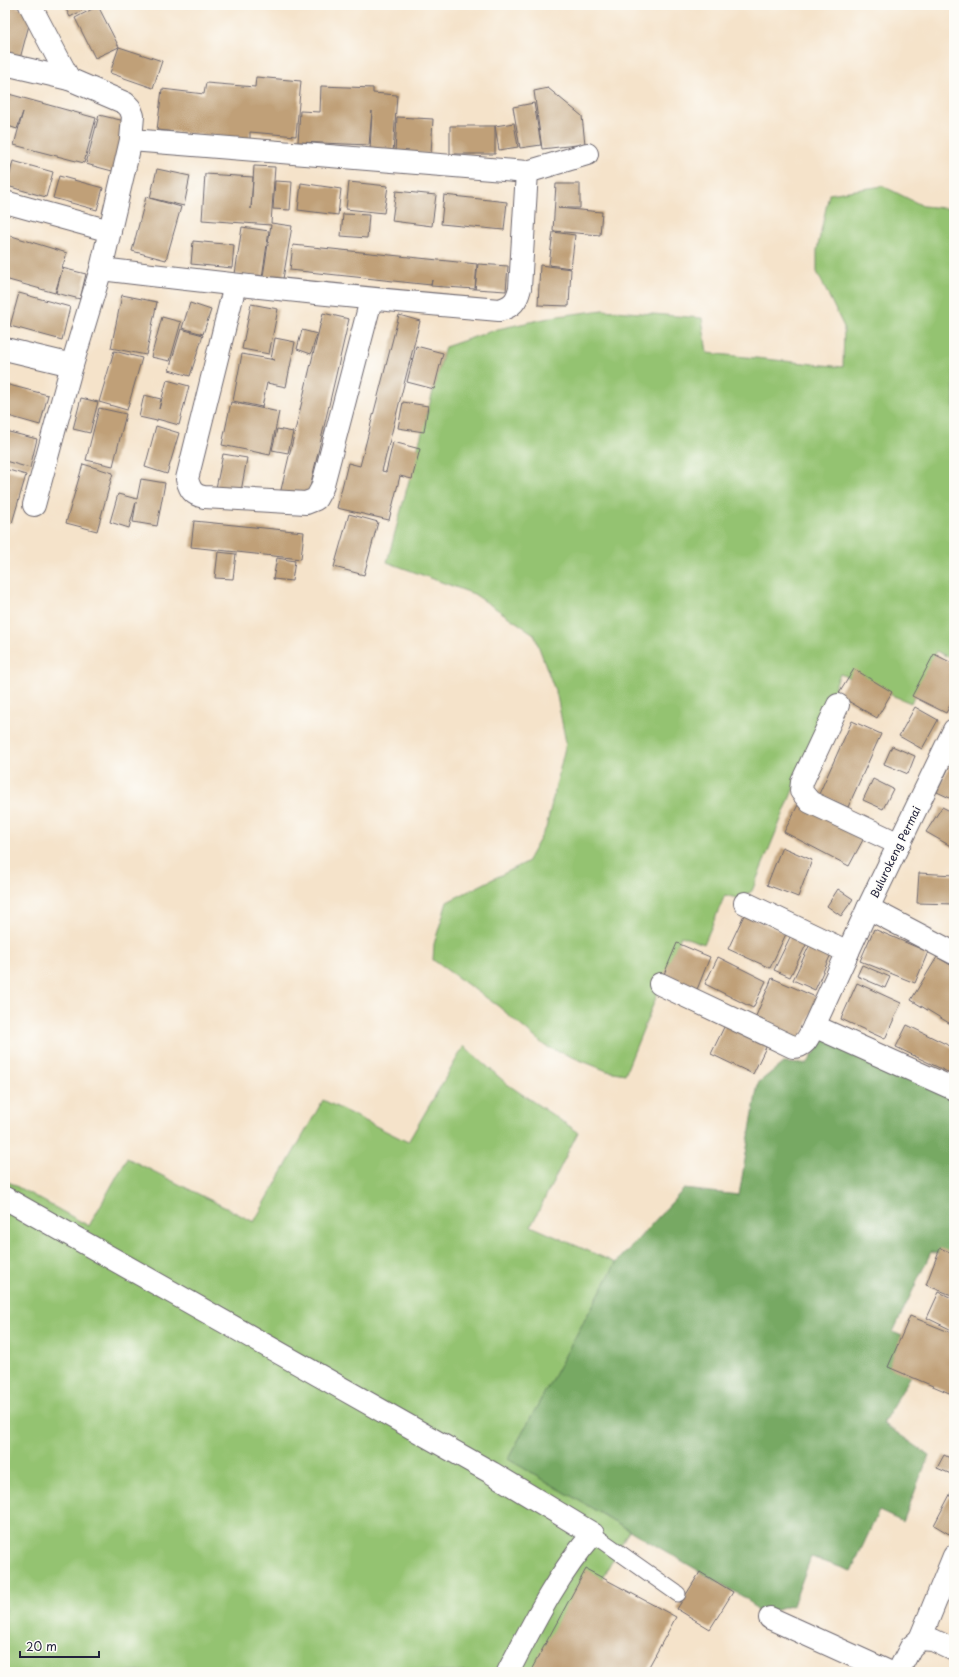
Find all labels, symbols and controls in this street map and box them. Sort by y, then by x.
street label: Bulurokeng Permai [865,803,925,901]
scale bar [20,1633,99,1659]
text: 20 m [26,1637,57,1655]

